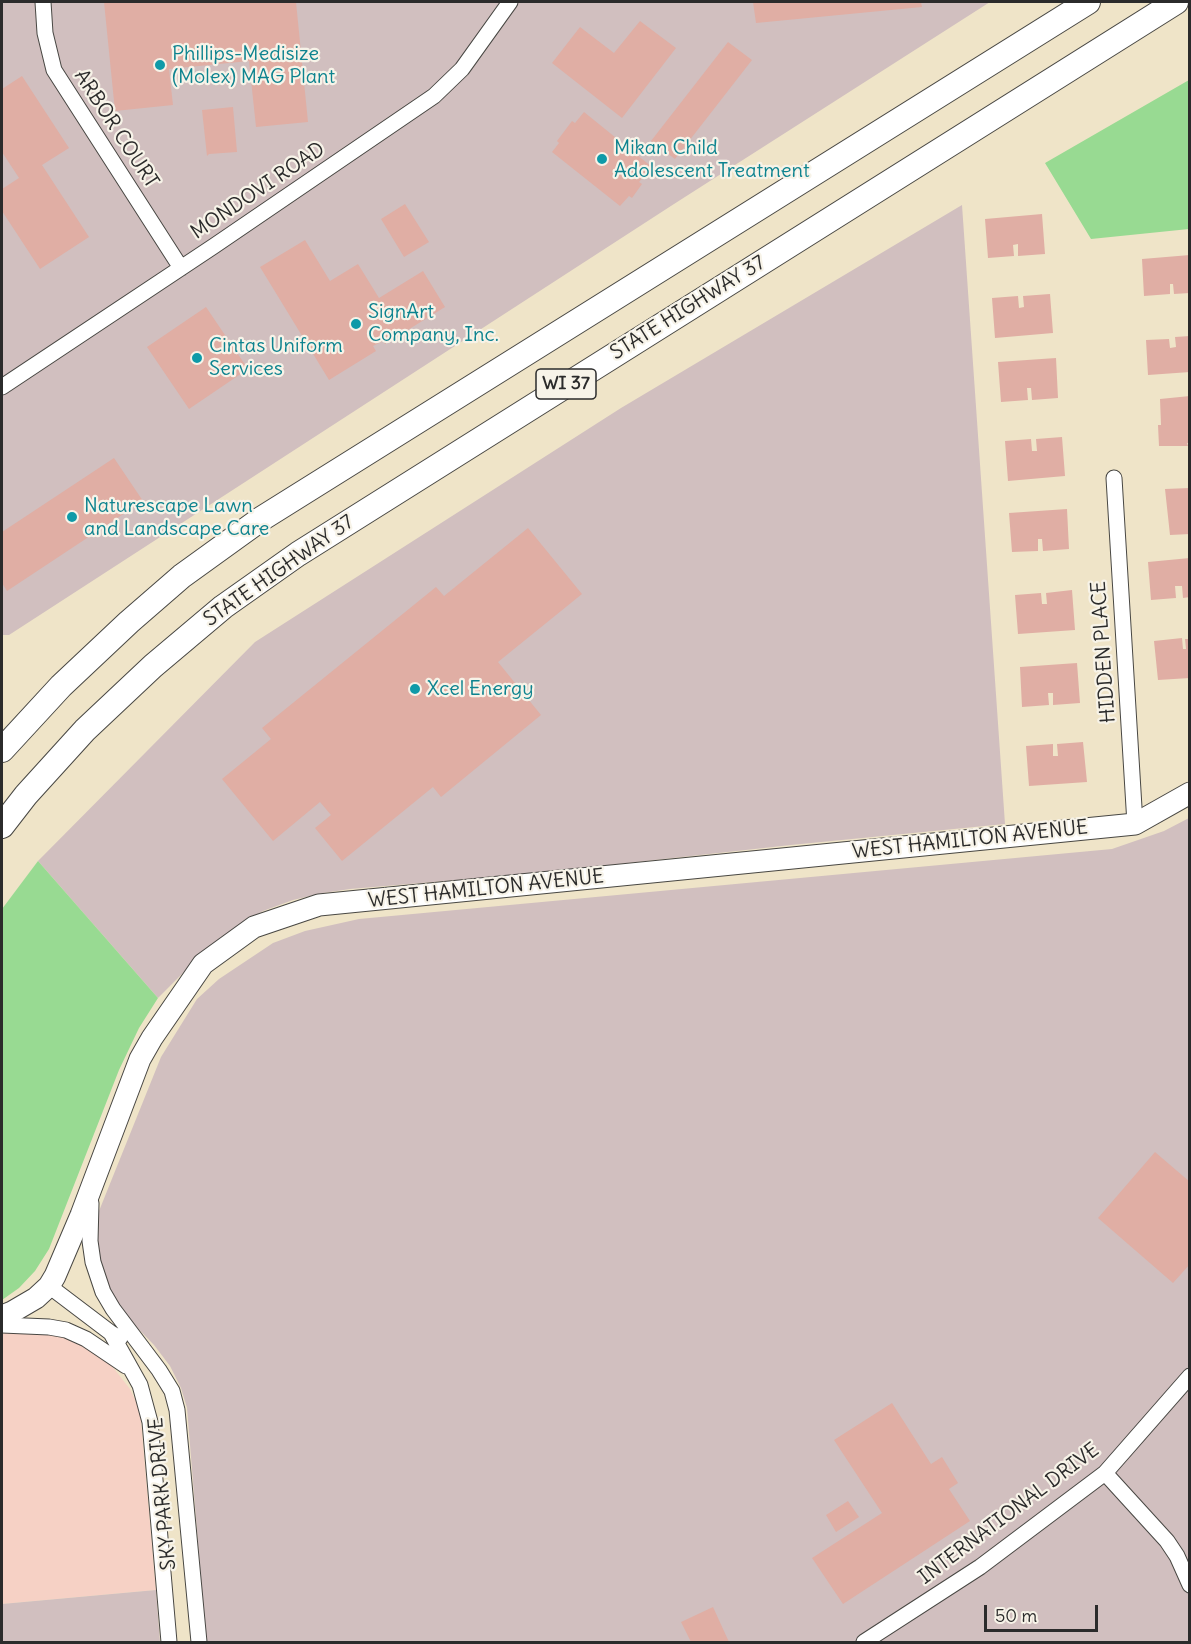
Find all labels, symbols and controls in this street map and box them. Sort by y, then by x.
place label: Phillips-Medisize (Molex) MAG Plant [172,42,335,89]
marker: Phillips-Medisize (Molex) MAG Plant [153,58,167,72]
street label: ARBOR COURT [69,65,163,193]
place label: Mikan Child Adolescent Treatment [614,136,810,183]
street label: MONDOVI ROAD [187,137,329,245]
marker: Mikan Child Adolescent Treatment [595,152,609,166]
street label: STATE HIGHWAY 37 [606,251,770,365]
place label: SignArt Company, Inc. [368,300,499,347]
marker: SignArt Company, Inc. [349,317,363,331]
place label: Cintas Uniform Services [209,334,343,381]
marker: Cintas Uniform Services [190,351,204,365]
road number: WI 37 [536,369,596,399]
place label: Naturescape Lawn and Landscape Care [84,494,269,541]
marker: Naturescape Lawn and Landscape Care [65,510,79,524]
street label: STATE HIGHWAY 37 [199,510,359,632]
street label: HIDDEN PLACE [1087,580,1121,724]
place label: Xcel Energy [427,677,534,701]
marker: Xcel Energy [408,682,422,696]
street label: WEST HAMILTON AVENUE [851,816,1089,864]
street label: WEST HAMILTON AVENUE [367,865,605,913]
street label: SKY PARK DRIVE [144,1417,182,1571]
street label: INTERNATIONAL DRIVE [914,1438,1104,1590]
scale bar [987,1593,1101,1631]
text: 50 m [995,1604,1037,1627]

